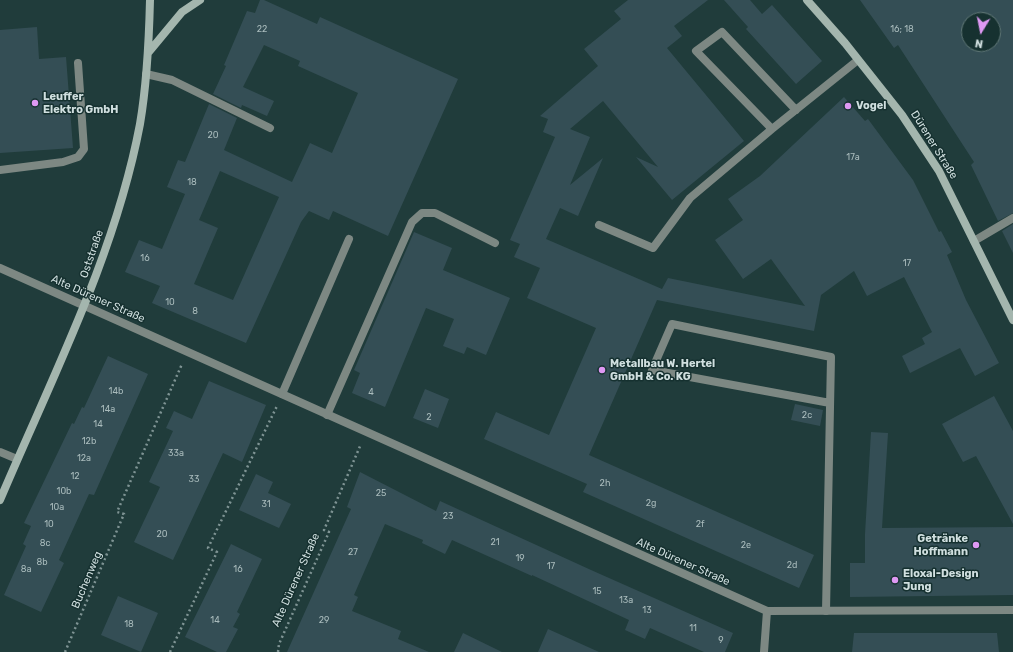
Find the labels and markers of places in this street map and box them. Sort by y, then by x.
place label: Leuffer Elektro GmbH [43,90,118,116]
marker: Leuffer Elektro GmbH [30,98,40,108]
place label: Vogel [856,99,886,113]
marker: Vogel [843,101,853,111]
place label: Metallbau W. Hertel GmbH & Co. KG [610,357,715,383]
marker: Metallbau W. Hertel GmbH & Co. KG [597,365,607,375]
place label: Getränke Hoffmann [914,532,968,558]
marker: Getränke Hoffmann [971,540,981,550]
place label: Eloxal-Design Jung [903,567,979,593]
marker: Eloxal-Design Jung [890,575,900,585]

